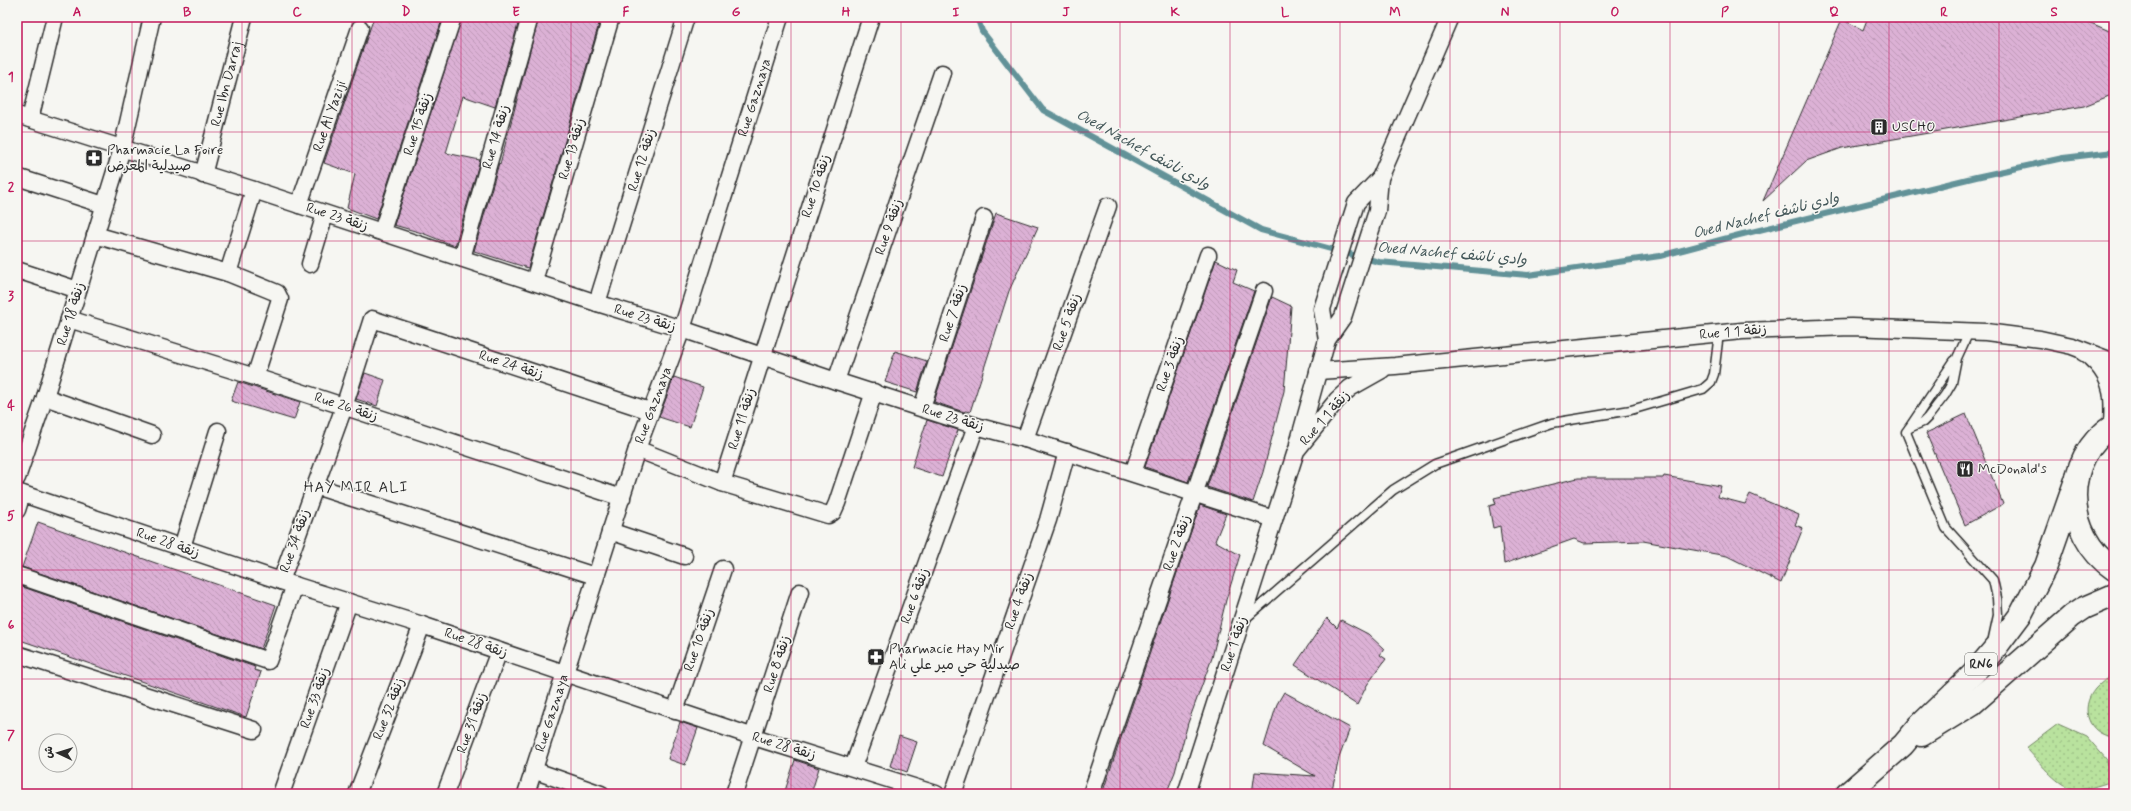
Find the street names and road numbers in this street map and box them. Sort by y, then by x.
street label: Rue Ibn Darraj [207,40,246,128]
street label: Rue Gaznaya [734,56,775,139]
street label: Rue Al Yaziji [309,78,350,154]
street label: Rue 15 زنقة [399,90,437,158]
street label: Rue 14 زنقة [478,103,514,171]
street label: Rue 13 زنقة [555,116,589,182]
street label: Rue 12 زنقة [624,126,660,194]
street label: Rue 10 زنقة [797,152,835,220]
street label: Rue 9 زنقة [871,197,907,257]
street label: Rue 23 زنقة [304,199,370,235]
street label: Rue 18 زنقة [53,280,89,348]
street label: Rue 7 زنقة [935,282,971,344]
street label: Rue 5 زنقة [1049,291,1085,353]
street label: Rue 23 زنقة [612,300,678,336]
street label: Rue 1 زنقة 1 [1699,320,1767,344]
street label: Rue 3 زنقة [1152,334,1188,394]
street label: Rue 24 زنقة [477,346,545,384]
street label: Rue Gaznaya [631,364,676,446]
street label: Rue 11 زنقة [724,386,760,452]
street label: Rue 1 زنقة 1 [1296,387,1354,449]
street label: Rue 26 زنقة [312,388,380,426]
street label: Rue 23 زنقة [920,400,986,436]
street label: Rue 34 زنقة [276,507,314,575]
street label: Rue 2 زنقة [1159,513,1195,573]
street label: Rue 28 زنقة [134,524,202,562]
street label: Rue 6 زنقة [897,565,933,627]
street label: Rue 4 زنقة [1001,570,1037,632]
street label: Rue 10 زنقة [680,606,718,674]
street label: Rue زنقة 1 [1217,614,1251,674]
street label: Rue 28 زنقة [442,624,510,662]
street label: Rue 8 زنقة [759,633,795,695]
road number: RN6 [1965,653,1997,675]
street label: Rue 33 زنقة [296,665,334,731]
street label: Rue Gaznaya [531,672,573,754]
street label: Rue 32 زنقة [369,675,409,743]
street label: Rue 31 زنقة [453,690,491,756]
street label: Rue 28 زنقة [750,728,818,764]

